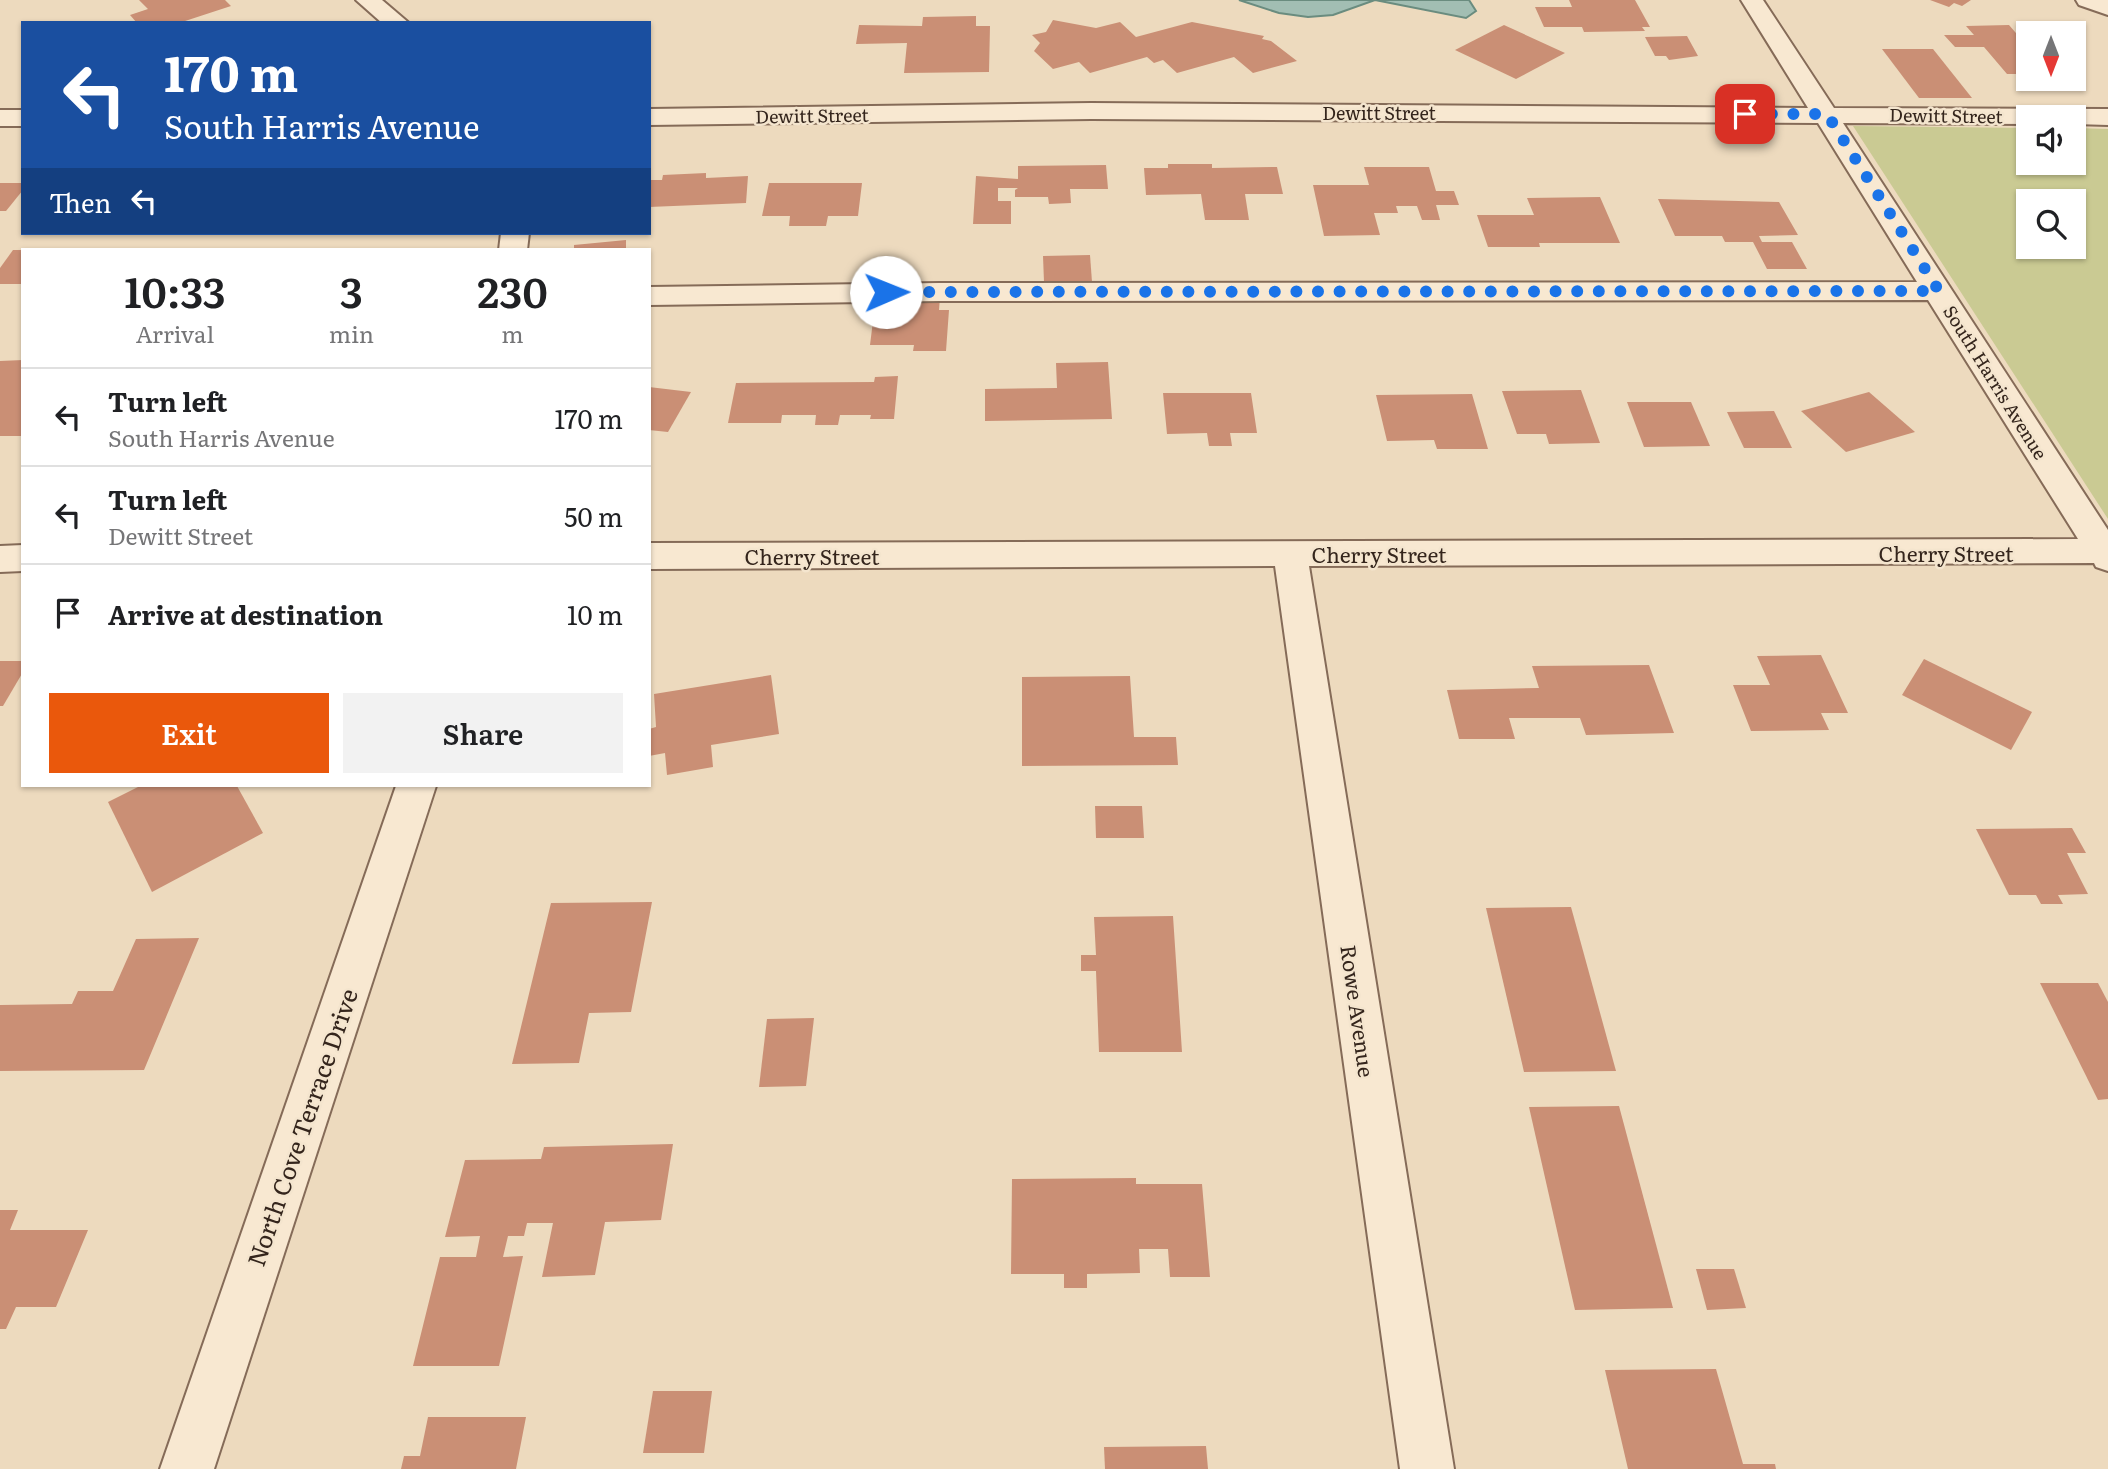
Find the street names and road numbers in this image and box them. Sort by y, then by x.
street label: Dewitt Street [1322,99,1436,126]
street label: Dewitt Street [755,100,870,129]
street label: Dewitt Street [1889,101,2004,130]
street label: South Harris Avenue [1938,300,2054,464]
street label: Cherry Street [1878,537,2014,568]
street label: Cherry Street [1311,538,1447,569]
street label: Cherry Street [744,540,880,571]
street label: Rowe Avenue [1334,943,1384,1079]
street label: North Cove Terrace Drive [237,983,365,1271]

